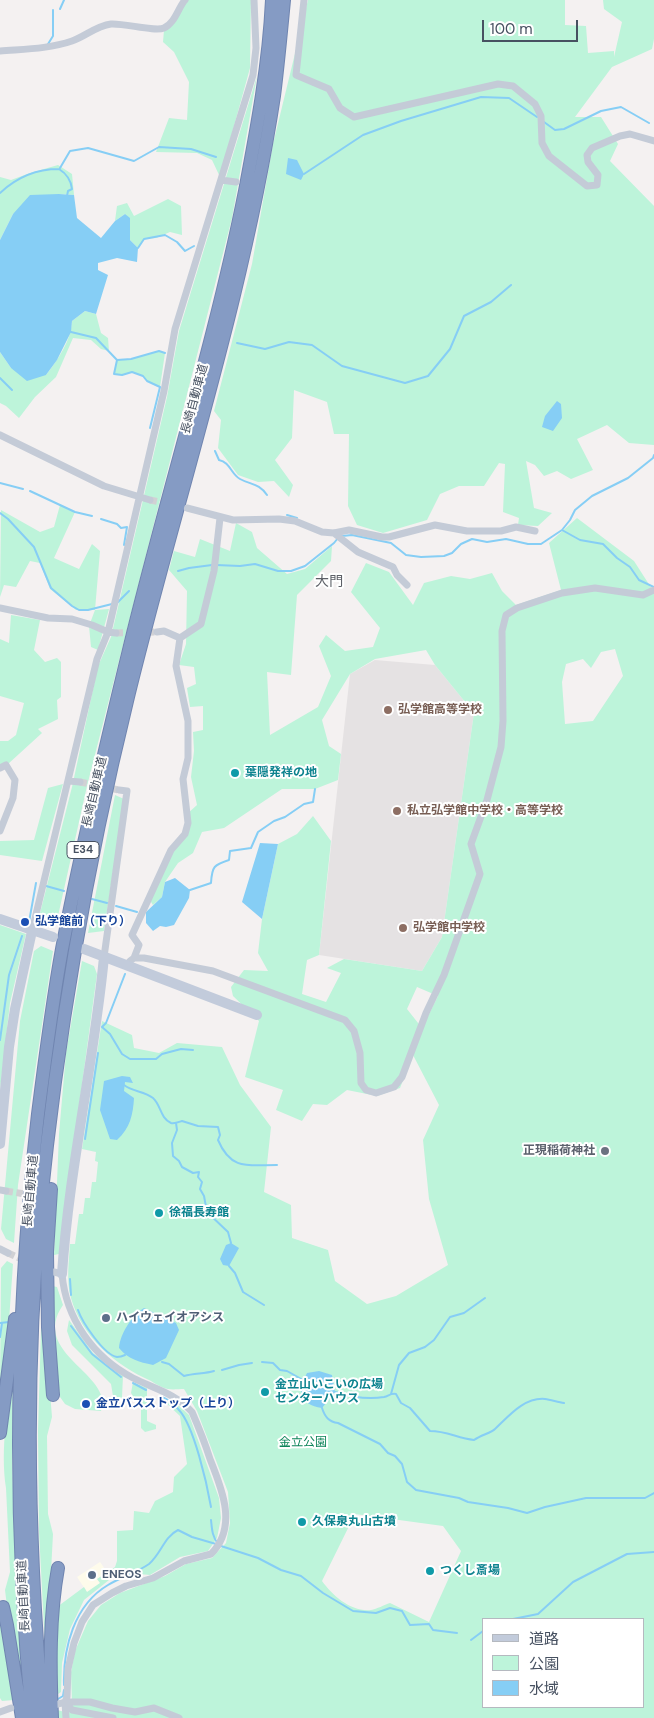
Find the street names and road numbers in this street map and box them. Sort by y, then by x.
street label: 長崎自動車道 [179,362,211,436]
street label: 長崎自動車道 [80,755,110,829]
road number: E34 [67,842,99,858]
street label: 長崎自動車道 [21,1155,41,1227]
street label: 長崎自動車道 [15,1560,33,1632]

